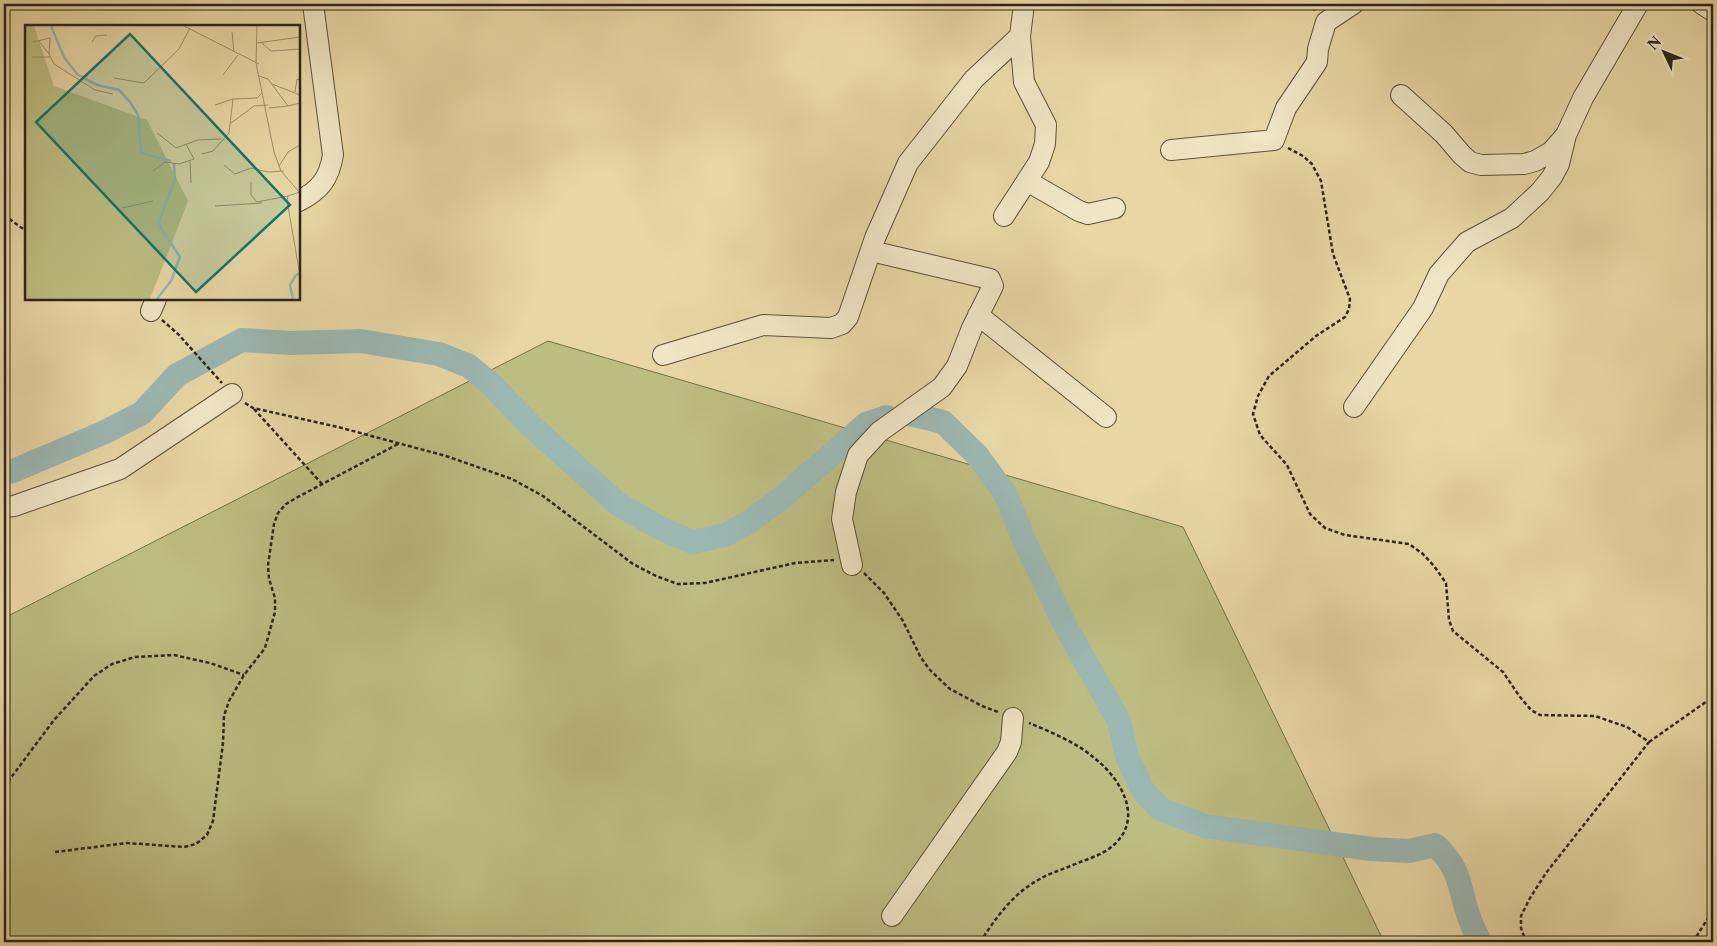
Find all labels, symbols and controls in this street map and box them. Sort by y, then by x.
inset map [25,25,300,300]
north arrow [1640,28,1690,78]
text: N [1644,33,1665,54]

